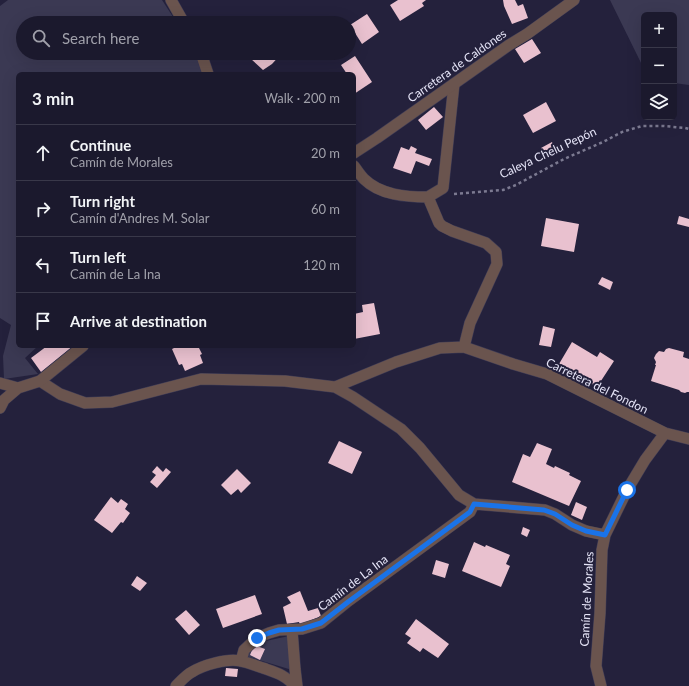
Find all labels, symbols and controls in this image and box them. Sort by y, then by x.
map controls [641,12,677,120]
button: + [641,12,677,48]
search box [16,16,356,60]
street label: Carretera de Caldones [404,26,509,105]
icon: search [30,27,52,49]
text: Search here [62,29,139,47]
button: − [641,48,677,84]
button: layers [641,84,677,120]
text: 3 min [32,88,74,109]
text: Walk · 200 m [264,90,340,106]
street label: Caleya Chelu Pepón [497,124,599,182]
text: Continue [70,136,131,154]
icon: ahead [32,142,54,164]
text: 20 m [311,145,340,161]
text: Camín de Morales [70,154,173,170]
text: Turn right [70,192,135,210]
icon: right [32,198,54,220]
text: 60 m [311,201,340,217]
text: Camín d'Andres M. Solar [70,210,209,226]
text: Turn left [70,248,126,266]
icon: left [32,254,54,276]
text: 120 m [303,257,340,273]
text: Camín de La Ina [70,266,161,282]
icon: arrive [32,310,54,332]
text: Arrive at destination [70,312,207,330]
street label: Carretera del Fondon [544,354,651,417]
route start [618,481,636,499]
street label: Camín de La Ina [315,551,391,614]
street label: Camín de Morales [577,551,596,647]
route end [248,629,266,647]

